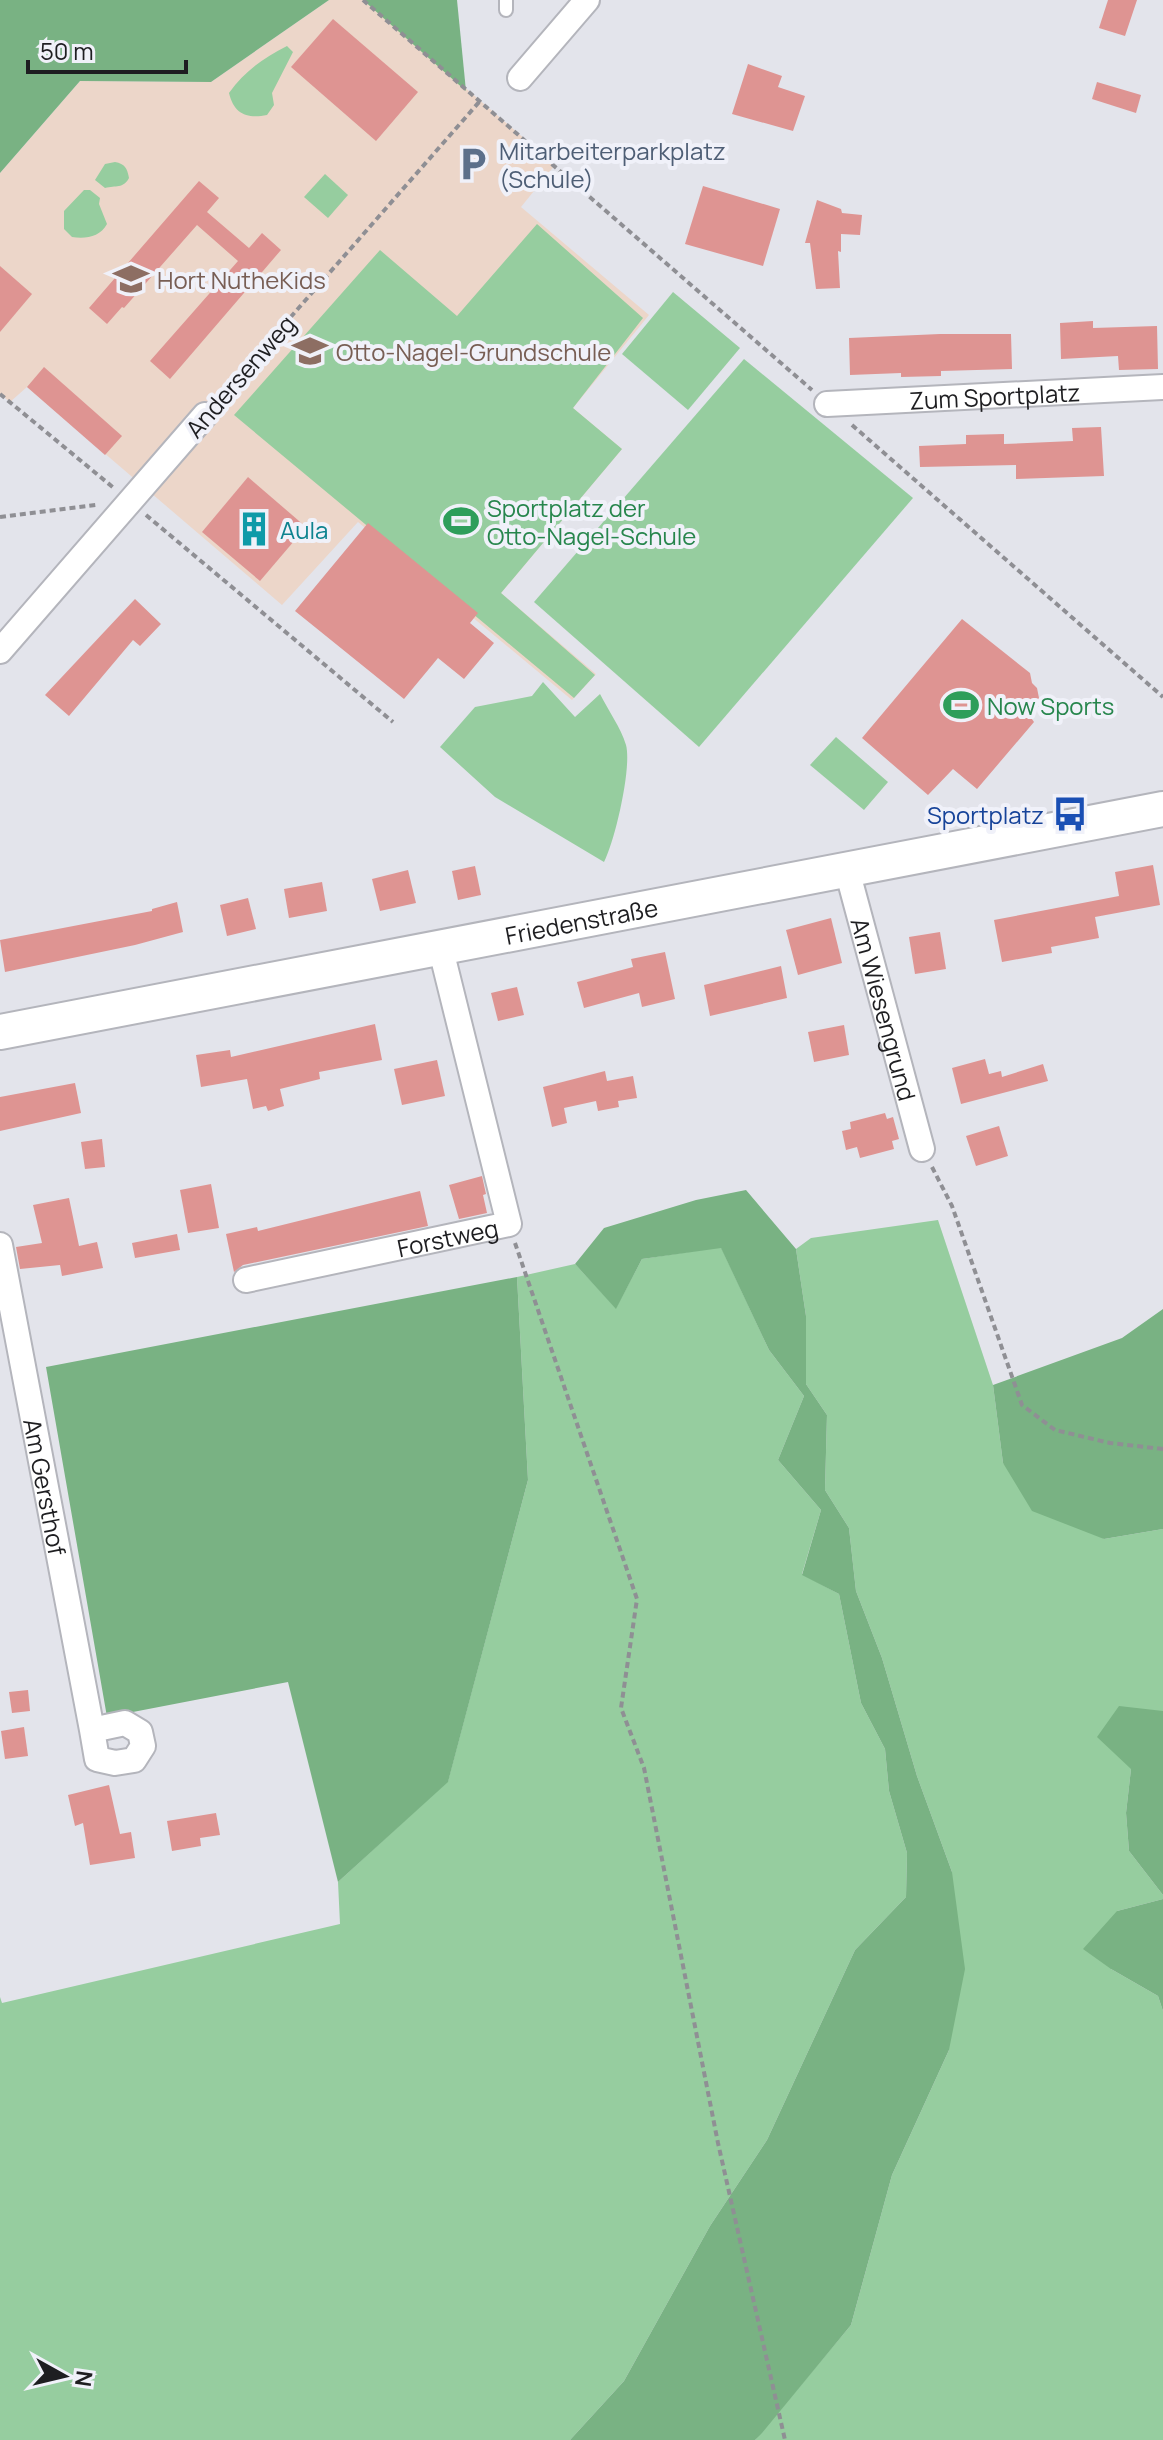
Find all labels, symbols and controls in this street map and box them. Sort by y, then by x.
scale bar [28,24,186,74]
text: 50 m [40,34,94,67]
place label: Mitarbeiterparkplatz (Schule) [499,134,726,195]
parking icon: Mitarbeiterparkplatz (Schule) [454,145,492,183]
school or university icon: Hort NutheKids [112,260,150,298]
place label: Hort NutheKids [157,263,326,296]
street label: Andersenweg [178,308,302,444]
school or university icon: Otto-Nagel-Grundschule [291,332,329,370]
place label: Otto-Nagel-Grundschule [336,335,611,368]
street label: Zum Sportplatz [908,375,1081,416]
place label: Sportplatz der Otto-Nagel-Schule [487,491,696,552]
sports icon: Sportplatz der Otto-Nagel-Schule [442,502,480,540]
building icon: Aula [235,510,273,548]
place label: Aula [280,513,328,546]
sports icon: Now Sports [942,686,980,724]
place label: Now Sports [987,689,1114,722]
bus stop icon: Sportplatz [1051,795,1089,833]
place label: Sportplatz [927,798,1044,831]
street label: Friedenstraße [502,890,660,951]
street label: Am Wiesengrund [844,914,925,1104]
street label: Forstweg [394,1210,501,1264]
street label: Am Gersthof [17,1415,75,1558]
north arrow [24,2336,104,2416]
text: N [68,2369,100,2389]

